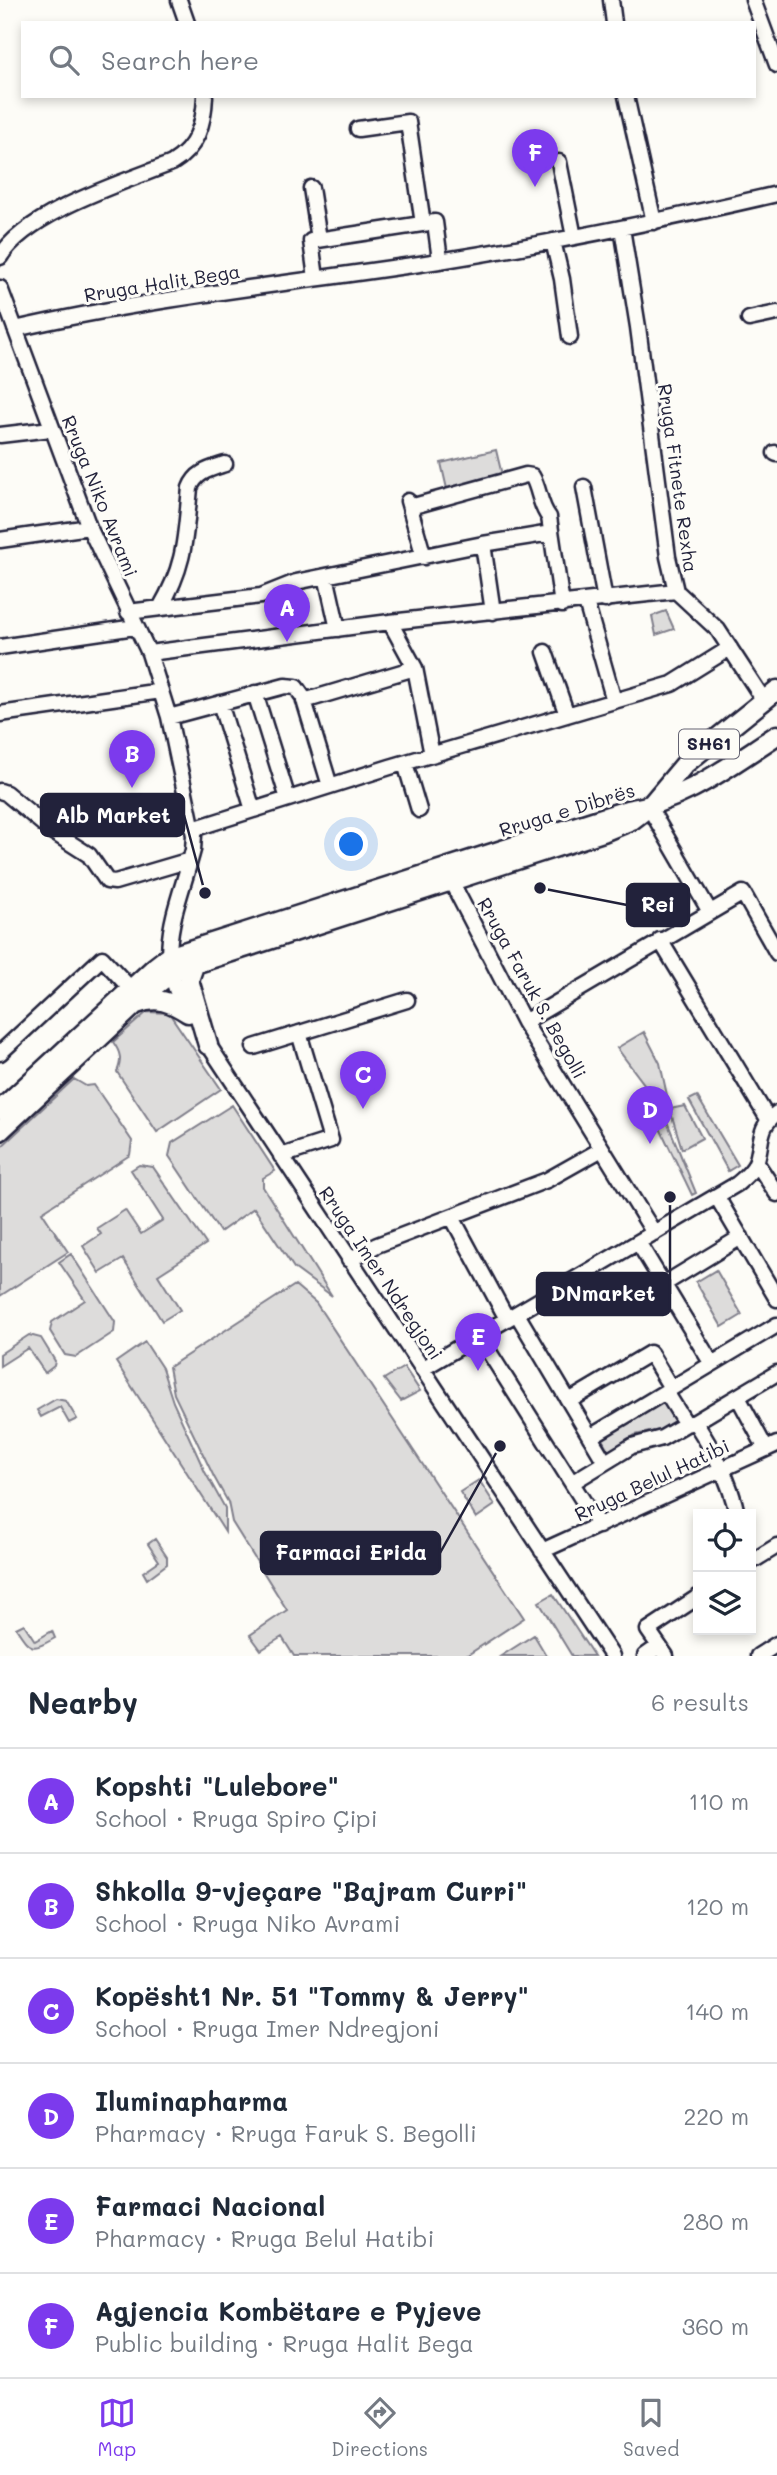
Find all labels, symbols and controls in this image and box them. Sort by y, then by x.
search box [21,21,756,98]
icon: search [45,41,83,79]
text: Search here [101,43,259,77]
pin: F [512,129,558,187]
street label: Rruga Halit Bega [82,258,242,307]
street label: Rruga Fitnete Rexha [653,382,704,574]
street label: Rruga Niko Avrami [57,411,144,580]
pin: A [264,584,310,642]
pin: B [109,730,155,788]
road number: SH61 [679,730,739,758]
street label: Rruga e Dibrës [496,777,638,842]
callout: Alb Market [41,794,184,836]
text: Alb Market [55,801,171,828]
your location [334,827,368,861]
callout: Rei [627,884,689,926]
text: Rei [641,890,675,917]
street label: Rruga Faruk S. Begolli [472,893,593,1083]
pin: C [340,1051,386,1109]
pin: D [627,1086,673,1144]
street label: Rruga Imer Ndregjoni [314,1181,449,1364]
callout: DNmarket [537,1273,670,1315]
text: DNmarket [551,1279,655,1306]
pin: E [455,1313,501,1371]
street label: Rruga Belul Hatibi [570,1433,733,1526]
map controls [693,1509,756,1635]
button: locate [693,1509,756,1572]
callout: Farmaci Erida [261,1532,440,1574]
text: Farmaci Erida [275,1538,427,1565]
button: layers [693,1572,756,1635]
text: Nearby [28,1682,138,1722]
text: 6 results [651,1687,749,1717]
text: Kopshti "Lulebore" [95,1769,339,1803]
text: A [43,1786,59,1816]
text: 110 m [689,1786,749,1816]
text: School · Rruga Spiro Çipi [95,1803,378,1833]
text: Shkolla 9-vjeçare "Bajram Curri" [95,1874,527,1908]
text: B [43,1891,59,1921]
text: 120 m [686,1891,749,1921]
text: School · Rruga Niko Avrami [95,1908,400,1938]
text: Kopësht1 Nr. 51 "Tommy & Jerry" [95,1979,529,2013]
text: C [42,1996,60,2026]
text: 140 m [685,1996,749,2026]
text: School · Rruga Imer Ndregjoni [95,2013,440,2043]
text: Iluminapharma [95,2084,288,2118]
text: D [43,2101,59,2131]
text: 220 m [683,2101,749,2131]
text: Pharmacy · Rruga Faruk S. Begolli [95,2118,477,2148]
text: Farmaci Nacional [95,2189,325,2223]
text: E [44,2206,58,2236]
text: 280 m [682,2206,749,2236]
text: Pharmacy · Rruga Belul Hatibi [95,2223,434,2253]
text: Agjencia Kombëtare e Pyjeve [95,2294,481,2328]
text: F [44,2311,58,2341]
text: 360 m [682,2311,749,2341]
text: Public building · Rruga Halit Bega [95,2328,474,2358]
tab: Map [98,2394,136,2461]
tab: Directions [331,2394,428,2461]
tab: Saved [623,2394,679,2461]

